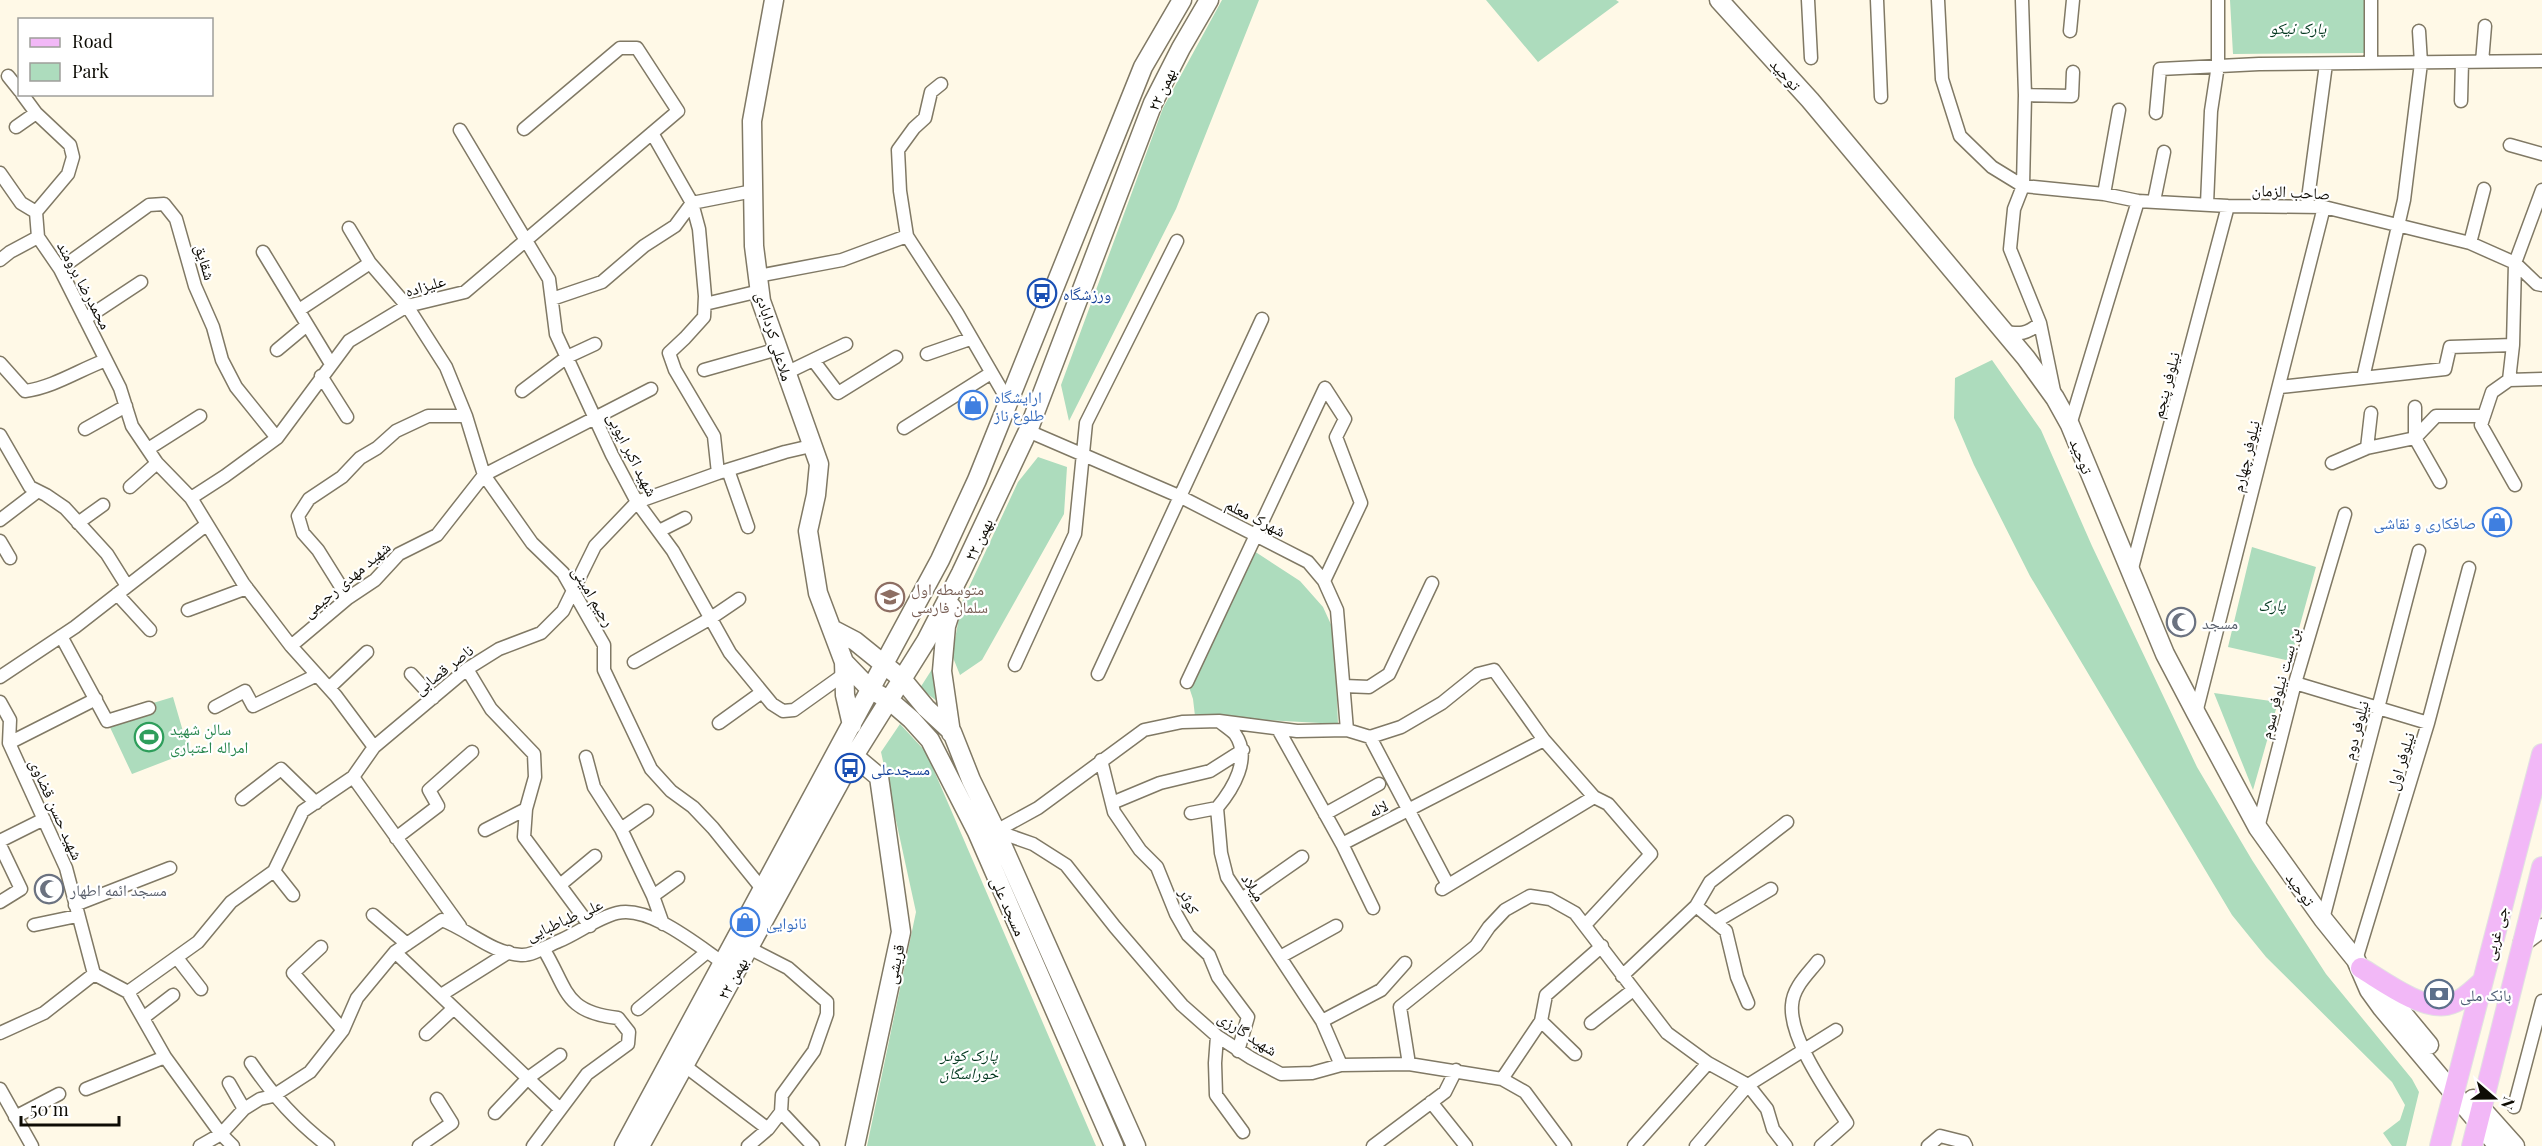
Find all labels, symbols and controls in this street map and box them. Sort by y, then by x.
park label: پارک نیکو [2269,17,2327,38]
legend [18,18,213,96]
text: Road [72,29,113,53]
street label: توحید [1766,53,1806,95]
text: Park [72,59,109,83]
street label: ۲۲ بهمن [1142,64,1181,114]
street label: صاحب الزمان [2251,178,2331,205]
street label: محمدرضا برومند [53,237,117,333]
street label: شقایق [190,242,221,283]
street label: علیزاده [402,269,448,301]
bus stop icon: ورزشگاه [1026,277,1058,309]
place label: ورزشگاه [1063,283,1111,304]
street label: ملاعلی کردابادی [750,289,799,384]
street label: نیلوفر پنجم [2146,349,2185,421]
place label: ارایشگاه طلوع ناز [993,386,1044,426]
shop icon: ارایشگاه طلوع ناز [957,389,989,421]
street label: شهید اکبر ایوبی [602,408,663,500]
street label: نیلوفر چهارم [2226,418,2265,494]
street label: توحید [2065,435,2099,477]
street label: شهرک معلم [1222,493,1290,542]
shop icon: صافکاری و نقاشی [2481,506,2513,538]
place label: صافکاری و نقاشی [2374,512,2476,534]
street label: ۲۲ بهمن [959,514,998,564]
street label: شهید مهدی رحیمی [298,536,395,623]
street label: رحیم امینی [567,562,620,631]
place label: متوسطه اول سلمان فارسی [911,578,988,618]
school or university icon: متوسطه اول سلمان فارسی [874,581,906,613]
park label: پارک [2258,594,2286,615]
mosque icon: مسجد [2165,606,2197,638]
place label: مسجد [2202,612,2238,633]
street label: بن بست نیلوفر سوم [2254,625,2305,741]
street label: ناصر قصابی [409,639,478,700]
street label: نیلوفر دوم [2337,698,2374,762]
place label: سالن شهید امراله اعتباری [170,718,248,758]
sports icon: سالن شهید امراله اعتباری [133,721,165,753]
street label: نیلوفر اول [2381,729,2420,793]
bus stop icon: مسجدعلی [834,752,866,784]
street label: شهید حسن قضاوی [24,755,89,863]
place label: مسجدعلی [871,758,930,780]
street label: لاله [1365,794,1391,822]
street label: توحید [2282,868,2320,910]
street label: میلاد [1237,869,1271,905]
mosque icon: مسجد ائمه اطهار [33,873,65,905]
street label: مسجد علی [986,873,1031,940]
place label: مسجد ائمه اطهار [69,879,167,900]
street label: کوثر [1175,884,1205,918]
street label: علی طباطبایی [522,893,606,946]
street label: جی غربی [2478,904,2513,963]
shop icon: نانوایی [729,906,761,938]
place label: نانوایی [766,912,807,934]
street label: قریشی [880,942,909,986]
street label: ۲۲ بهمن [712,953,753,1003]
bank icon: بانک ملی [2423,978,2455,1010]
place label: بانک ملی [2460,984,2511,1006]
street label: شهید گارزی [1214,1006,1282,1061]
park label: پارک کوثر خوراسگان [939,1044,999,1084]
north arrow [2464,1068,2524,1128]
scale bar [21,1089,118,1127]
text: N [2497,1094,2520,1113]
text: 50 m [30,1097,69,1121]

